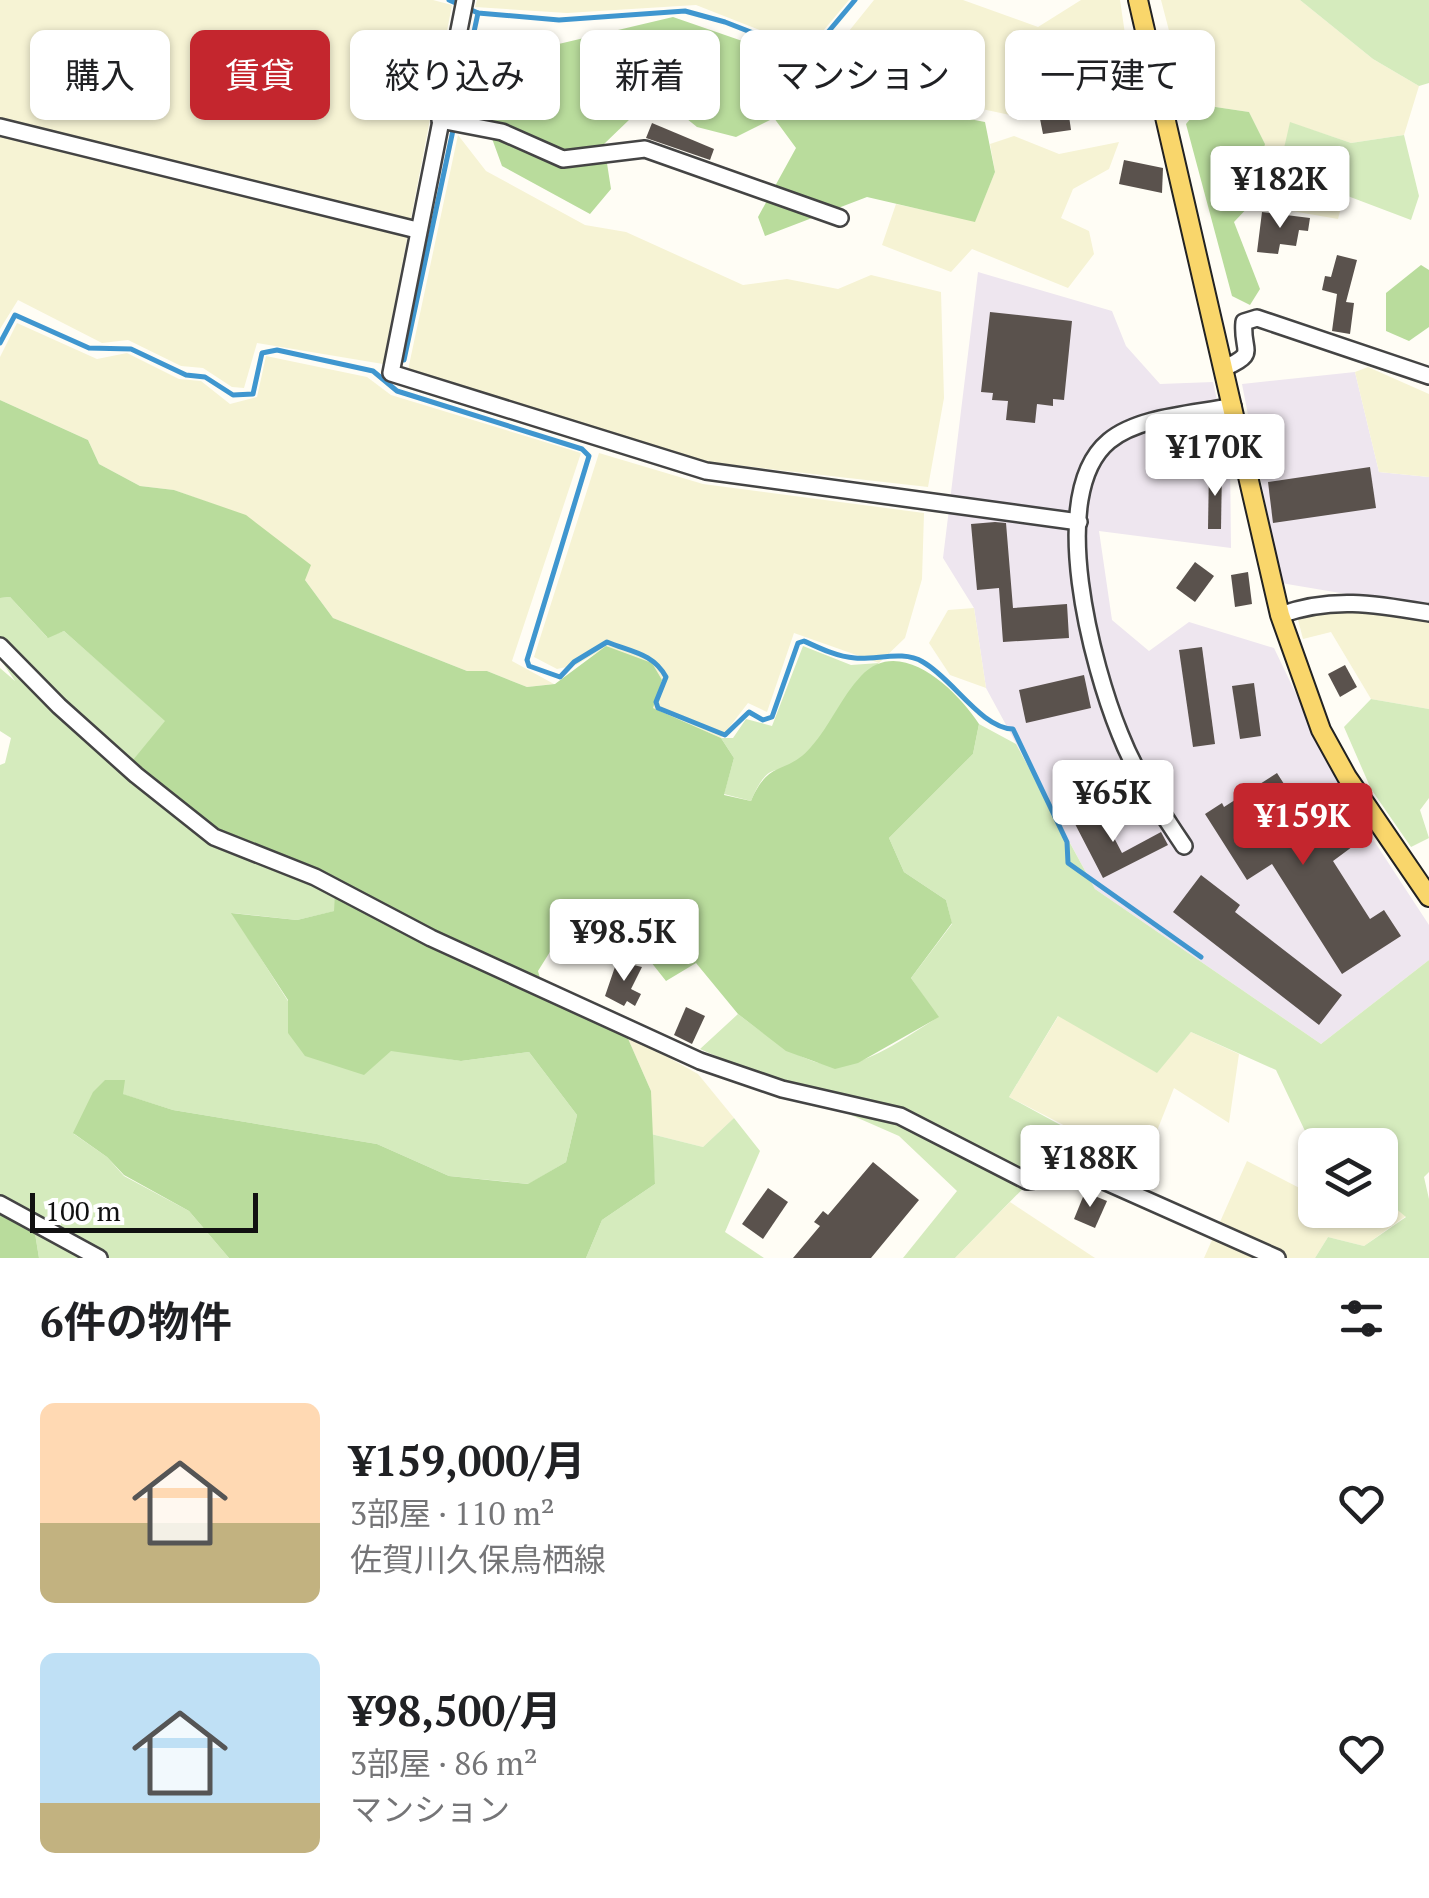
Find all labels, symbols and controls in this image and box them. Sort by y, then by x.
chip: 購入 [30,30,170,120]
chip: 賃貸 [190,30,330,120]
chip: 絞り込み [350,30,560,120]
chip: 新着 [580,30,720,120]
chip: マンション [740,30,985,120]
chip: 一戸建て [1005,30,1215,120]
pin: ¥182K [1210,146,1350,231]
text: ¥182K [1232,157,1328,199]
pin: ¥170K [1145,414,1285,499]
text: ¥170K [1167,425,1263,467]
pin: ¥65K [1054,760,1172,845]
text: ¥65K [1075,771,1151,813]
pin: ¥159K [1233,783,1373,868]
text: ¥159K [1255,794,1351,836]
pin: ¥98.5K [543,899,705,984]
text: ¥98.5K [572,910,676,952]
pin: ¥188K [1020,1125,1160,1210]
map controls [1298,1128,1398,1228]
button: layers [1298,1128,1398,1228]
text: ¥188K [1042,1136,1138,1178]
scale bar [30,1188,258,1232]
text: 100 m [45,1192,121,1229]
icon: filters [1334,1291,1389,1346]
text: 6件の物件 [40,1293,232,1349]
text: ¥159,000/月 [350,1432,585,1488]
icon: home [120,1443,240,1563]
icon: heart [1334,1476,1389,1531]
text: 3部屋 · 110 m² [350,1492,555,1534]
text: 佐賀川久保鳥栖線 [350,1538,606,1580]
text: ¥98,500/月 [350,1682,562,1738]
icon: home [120,1693,240,1813]
icon: heart [1334,1726,1389,1781]
text: 3部屋 · 86 m² [350,1742,538,1784]
text: マンション [350,1788,510,1830]

